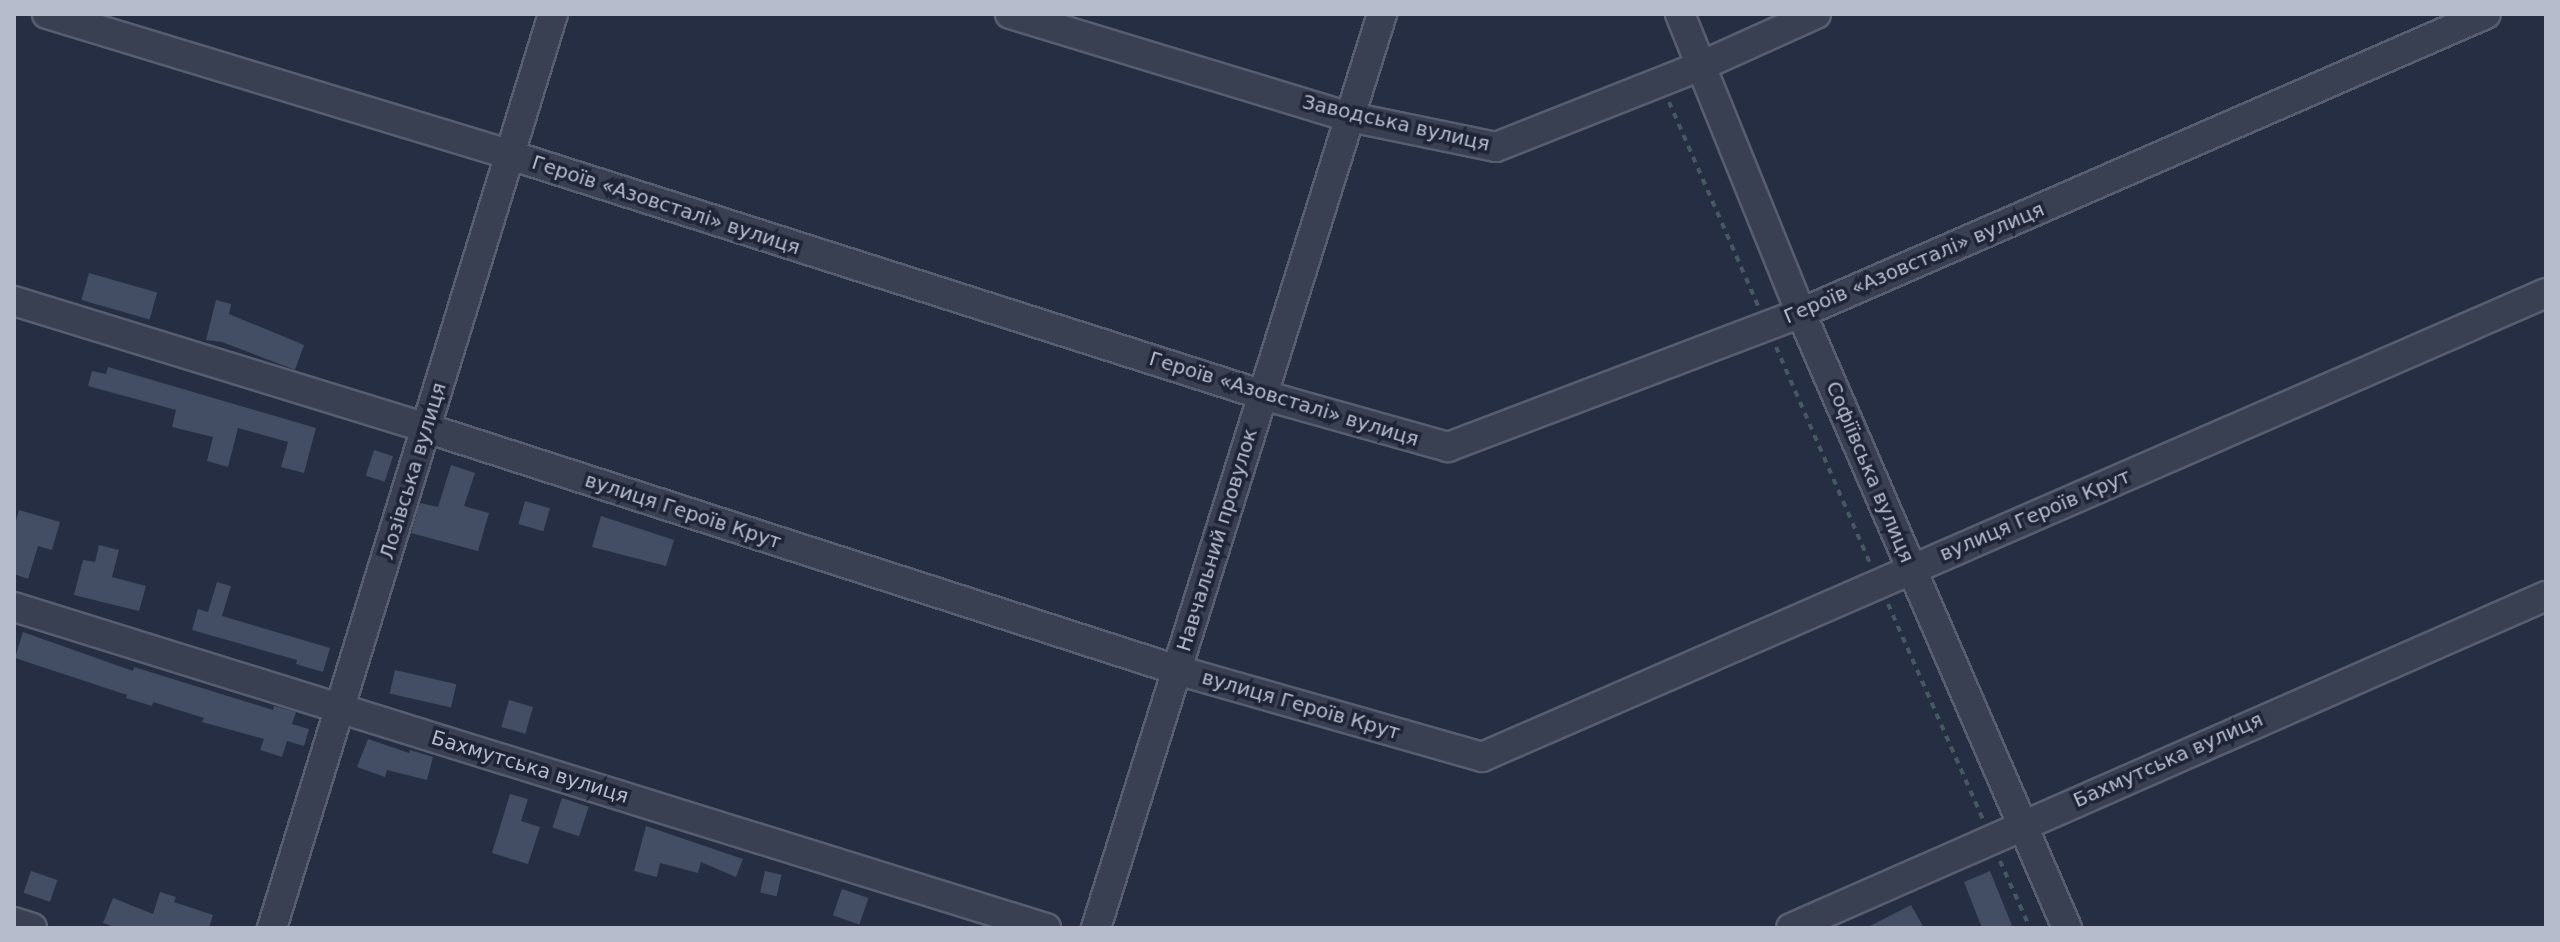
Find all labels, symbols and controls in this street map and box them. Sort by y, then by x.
street label: Заводська вулиця [1300,90,1492,156]
street label: Героїв «Азовсталі» вулиця [529,150,803,260]
street label: Героїв «Азовсталі» вулиця [1780,197,2048,329]
street label: Героїв «Азовсталі» вулиця [1146,347,1422,451]
street label: Софіївська вулиця [1821,378,1919,566]
street label: Лозівська вулиця [375,380,451,562]
street label: Навчальний провулок [1172,426,1262,654]
street label: вулиця Героїв Крут [1936,464,2134,566]
street label: вулиця Героїв Крут [582,468,784,554]
street label: вулиця Героїв Крут [1199,665,1403,745]
street label: Бахмутська вулиця [2070,707,2266,813]
street label: Бахмутська вулиця [429,726,631,808]

